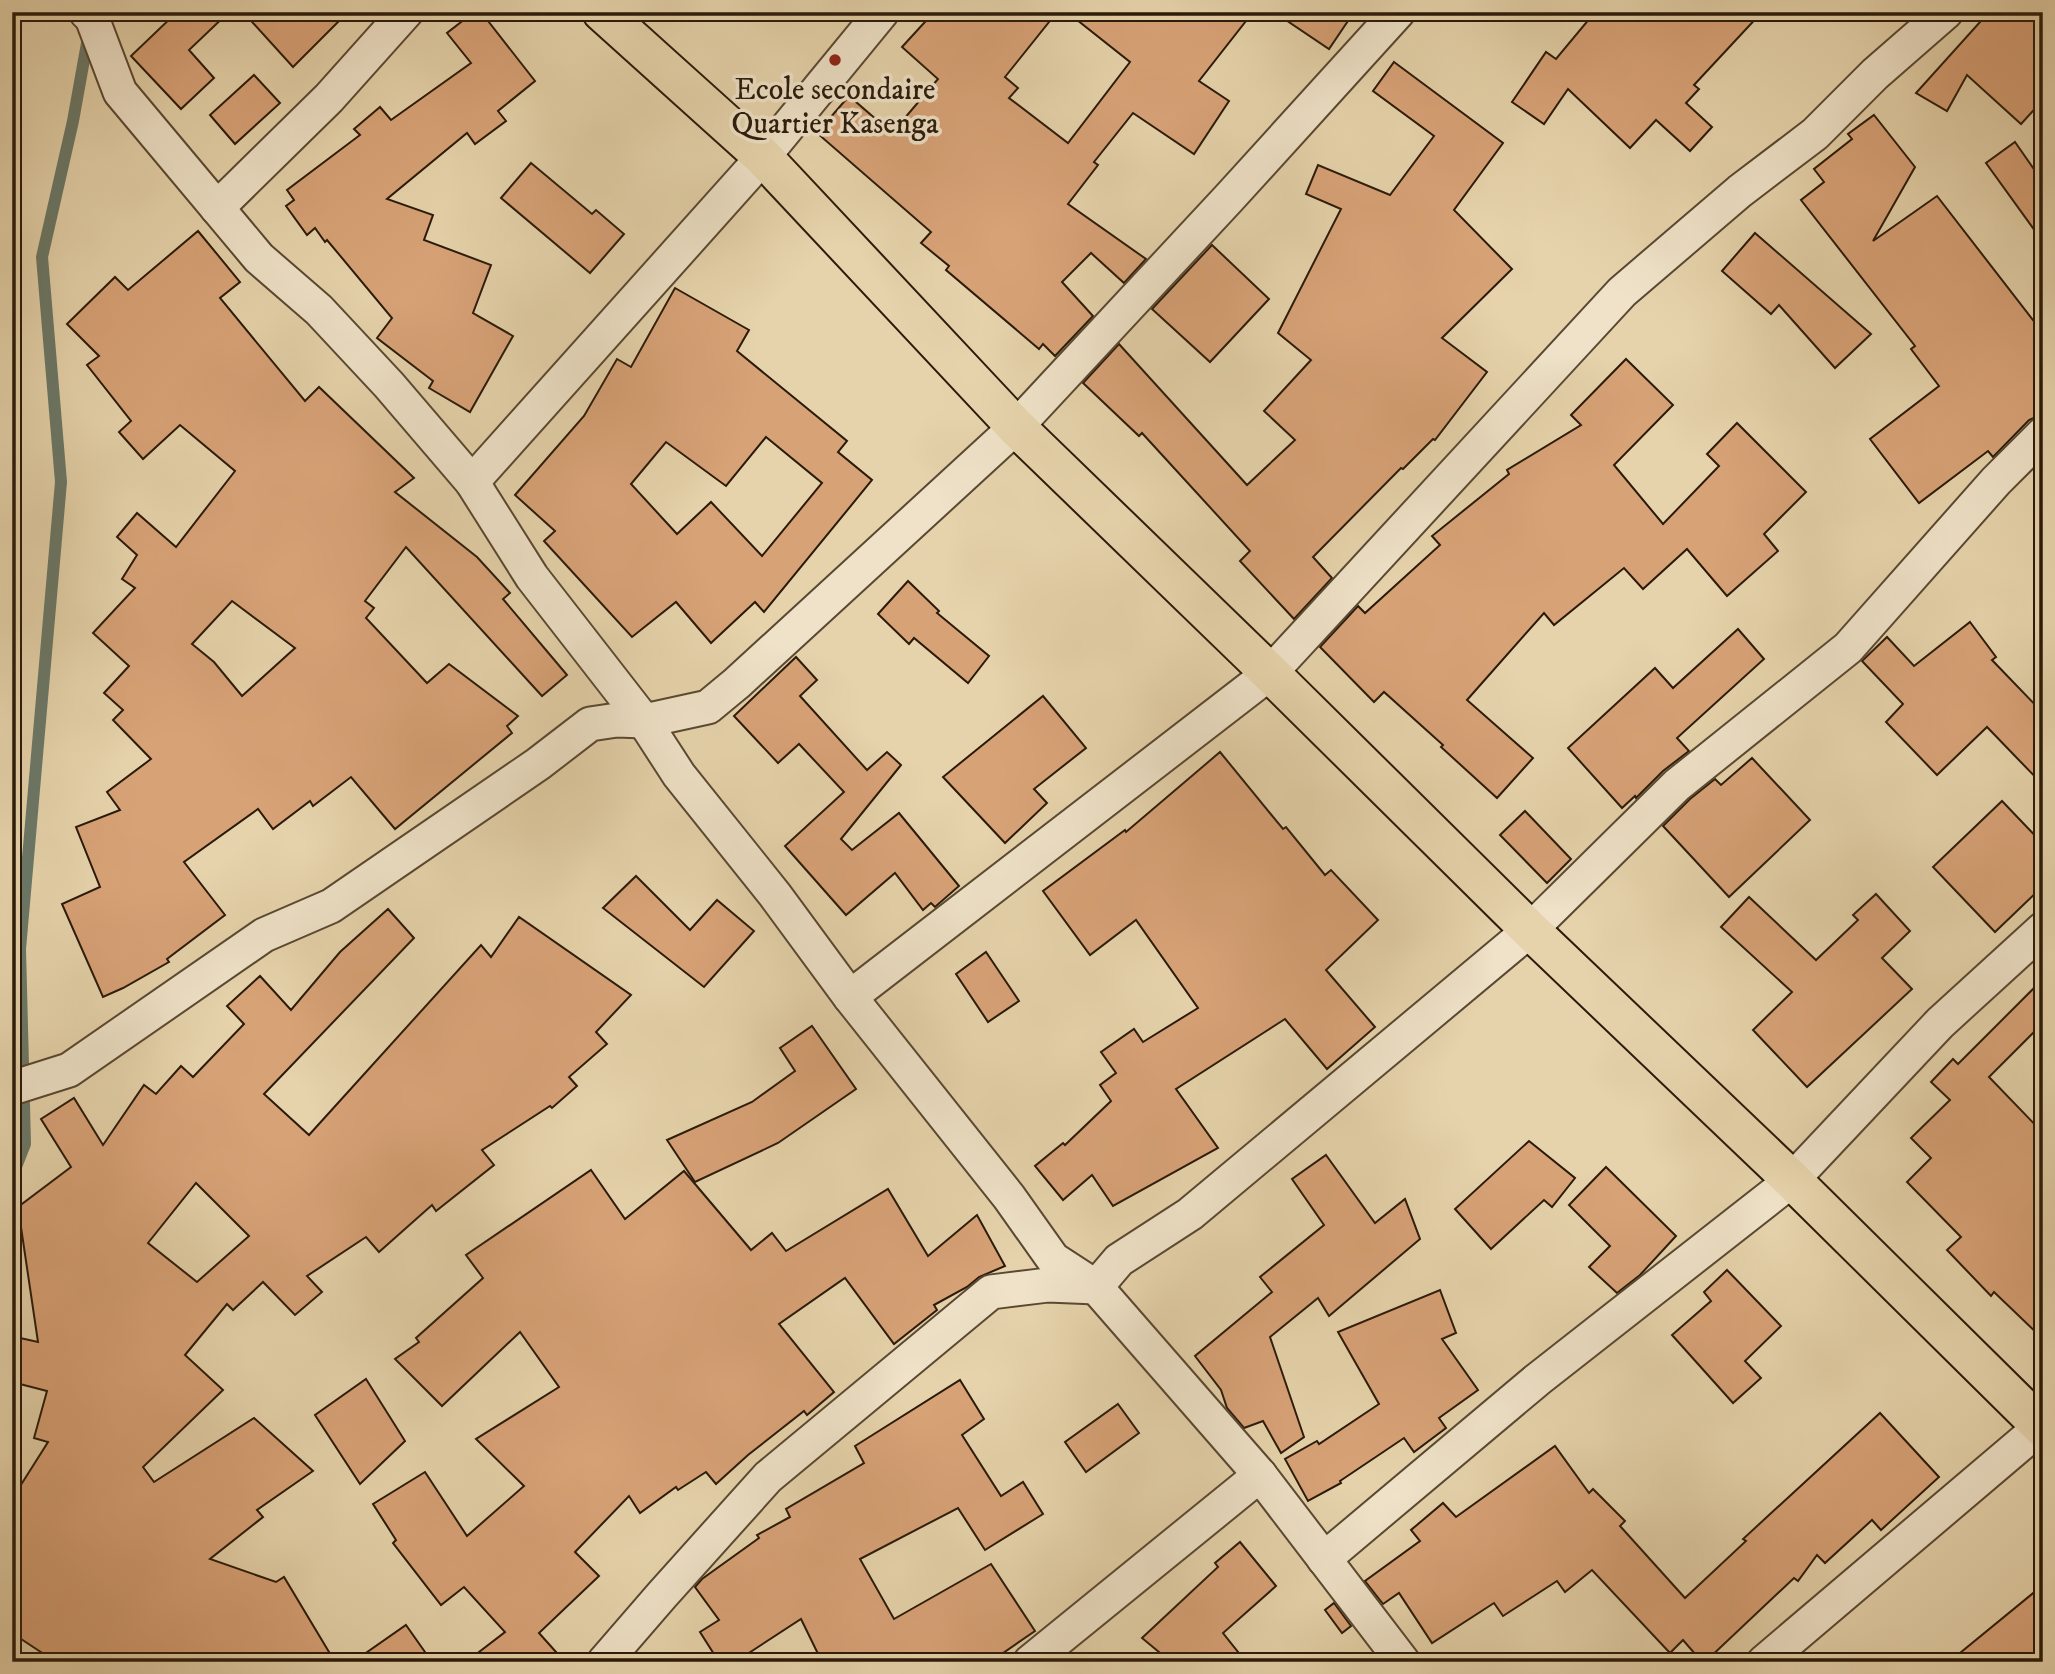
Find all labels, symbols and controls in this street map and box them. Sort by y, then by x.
marker: Ecole secondaire Quartier Kasenga [827,52,843,68]
place label: Ecole secondaire Quartier Kasenga [731,72,939,143]

